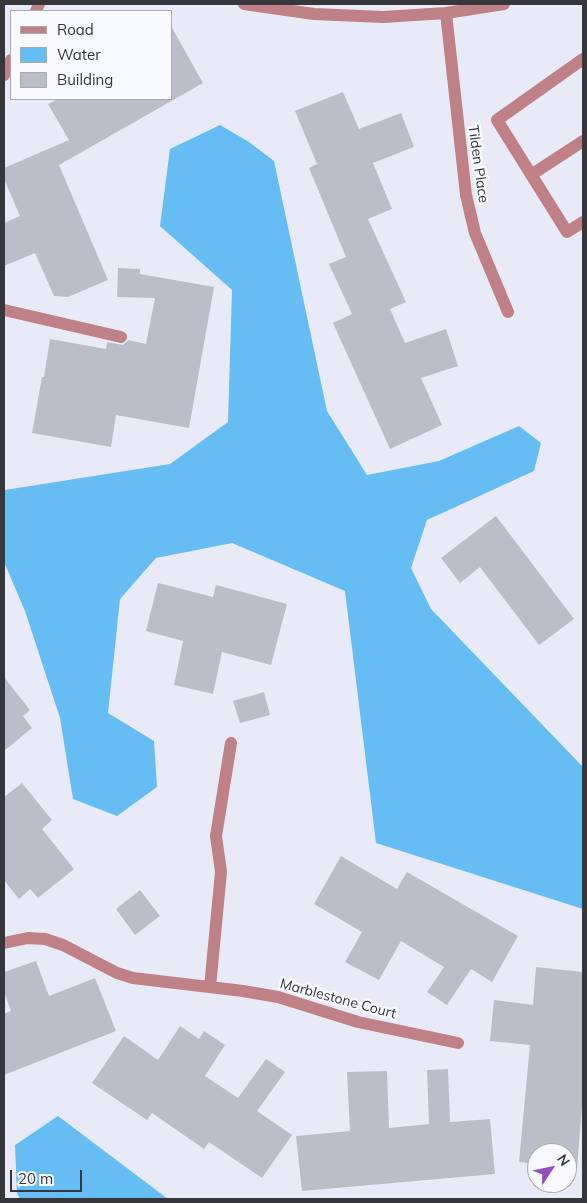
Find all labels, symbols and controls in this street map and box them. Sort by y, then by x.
legend [10,10,172,100]
text: Road [57,20,94,39]
text: Water [57,45,101,64]
text: Building [57,70,113,89]
street label: Tilden Place [464,124,492,204]
street label: Marblestone Court [278,975,398,1023]
north arrow [527,1143,577,1193]
text: N [553,1151,574,1170]
scale bar [12,1160,85,1192]
text: 20 m [18,1169,53,1188]

